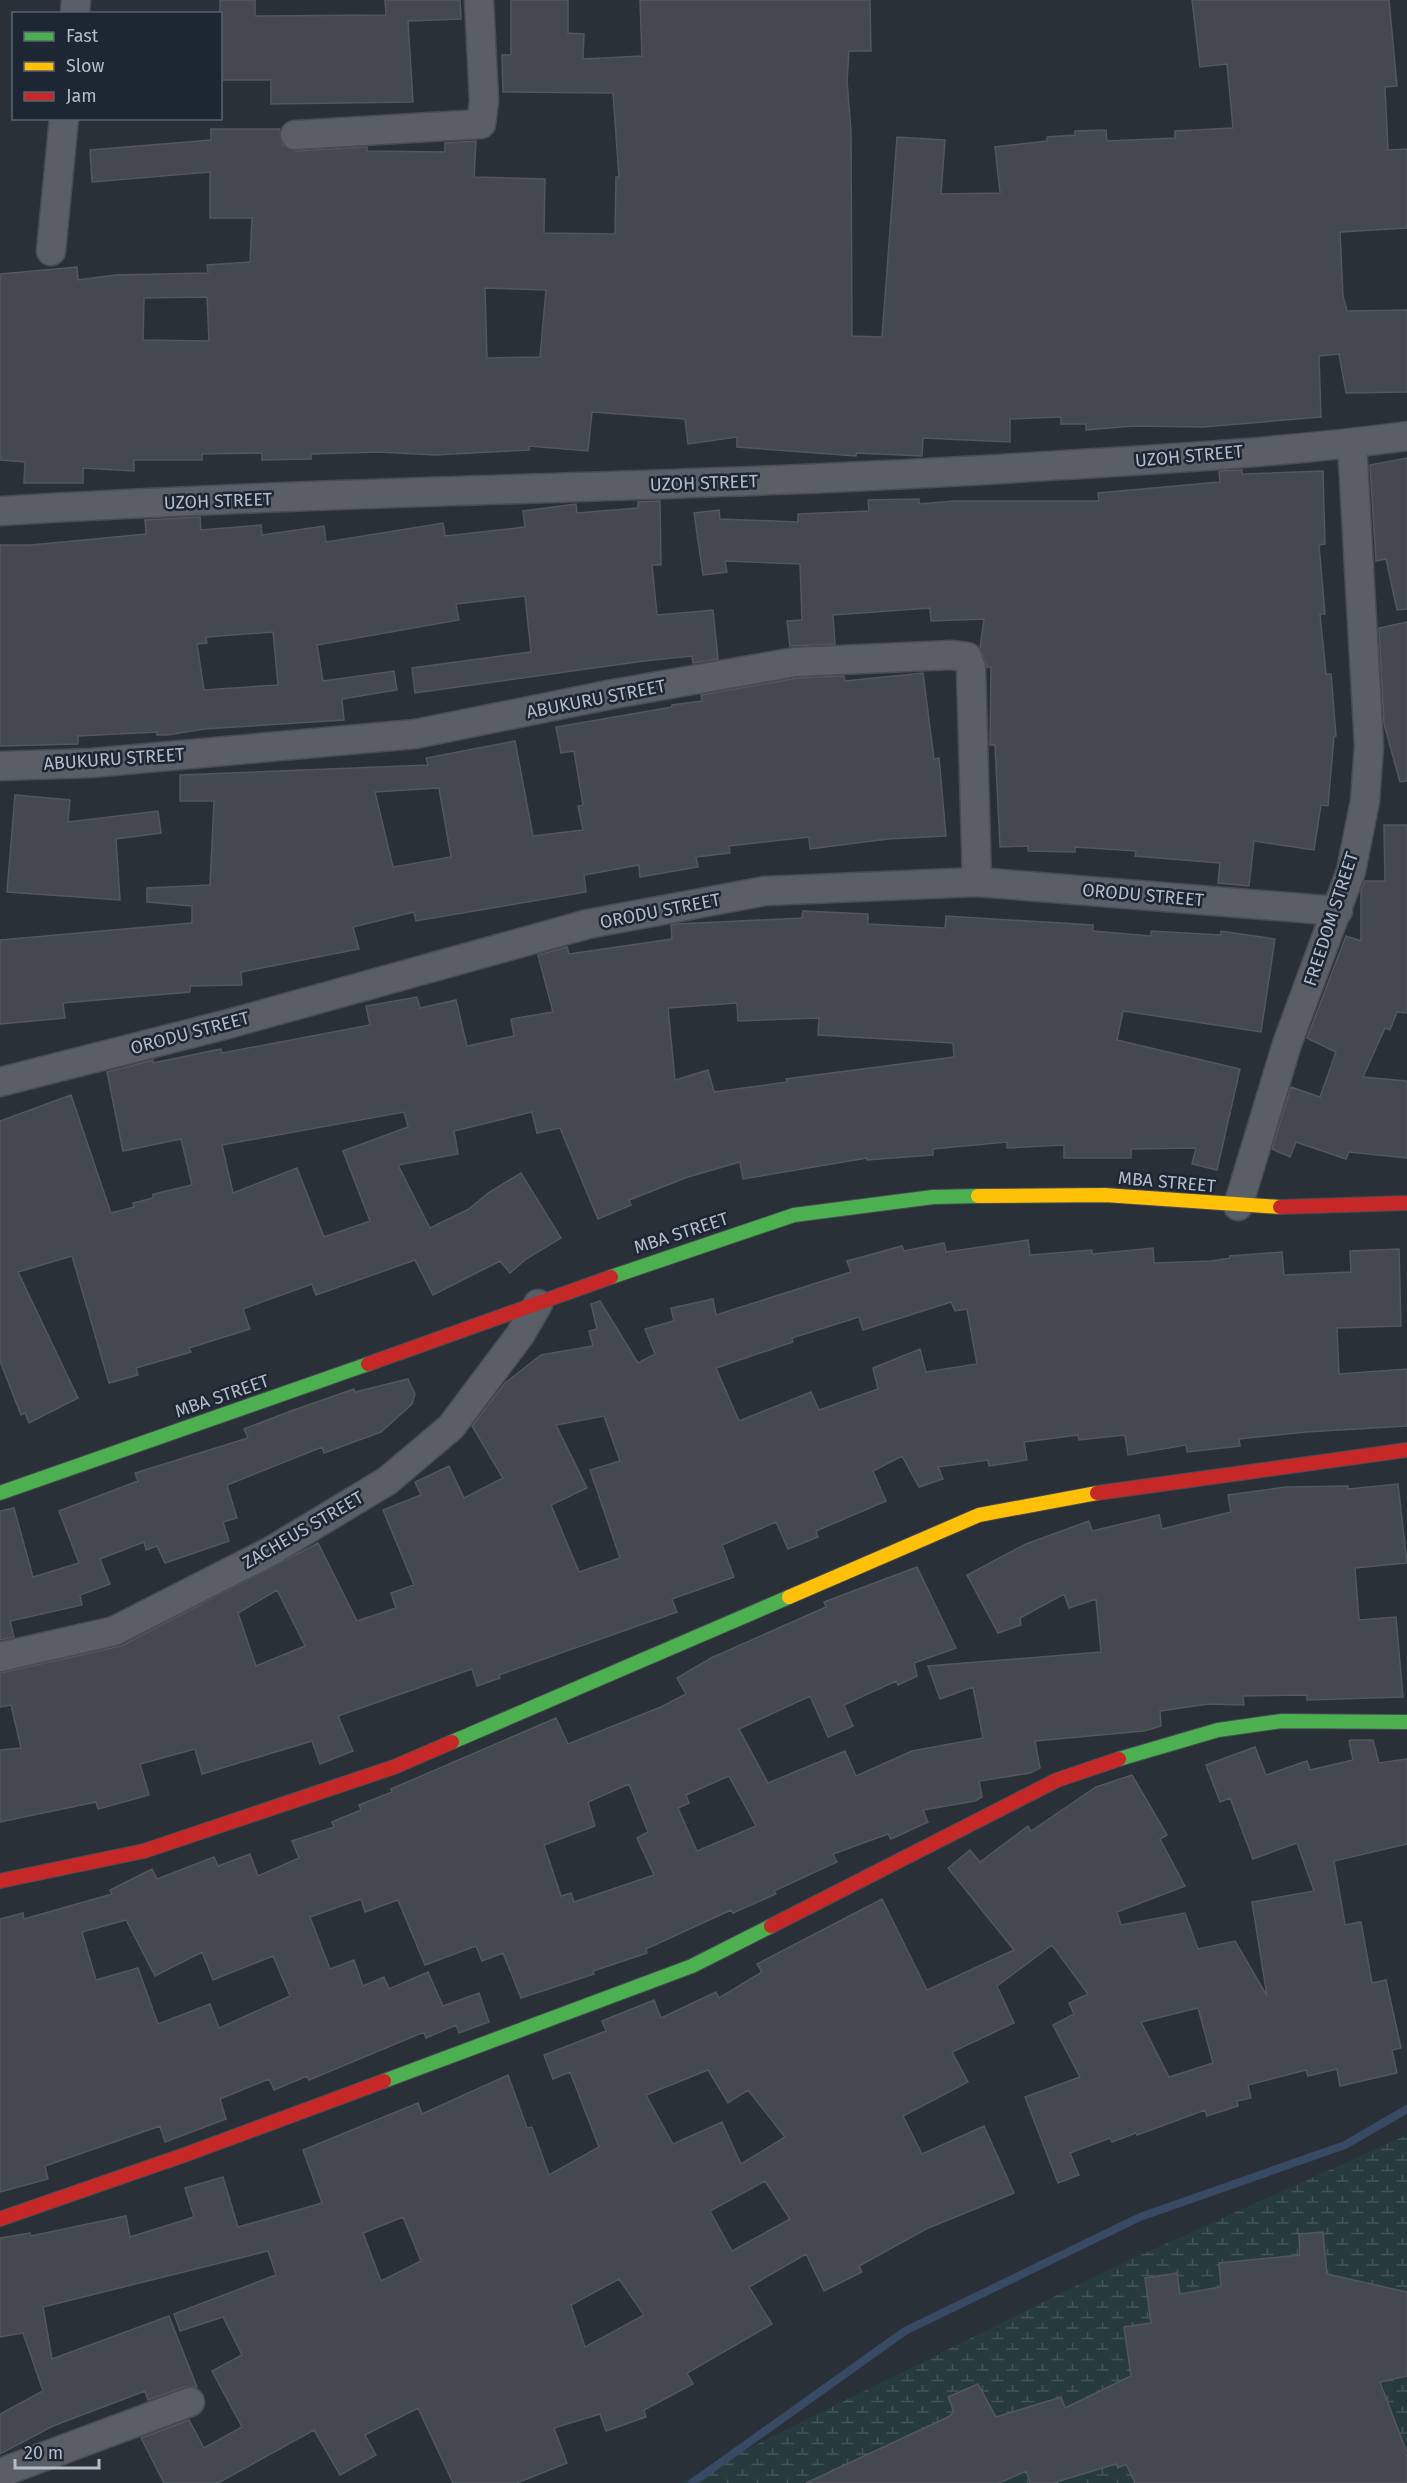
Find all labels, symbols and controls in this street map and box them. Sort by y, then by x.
legend [12,12,222,120]
text: Fast [66,25,99,47]
text: Slow [66,55,105,77]
text: Jam [66,85,97,107]
street label: UZOH STREET [1134,440,1245,472]
street label: UZOH STREET [649,470,759,496]
street label: UZOH STREET [163,488,273,514]
street label: ABUKURU STREET [525,675,668,723]
street label: ABUKURU STREET [43,743,186,775]
street label: FREEDOM STREET [1299,848,1363,989]
street label: ORODU STREET [1081,879,1205,911]
street label: ORODU STREET [598,888,723,933]
street label: ORODU STREET [128,1006,252,1059]
street label: MBA STREET [1117,1167,1218,1197]
street label: MBA STREET [631,1207,732,1259]
street label: MBA STREET [172,1369,273,1422]
street label: ZACHEUS STREET [239,1486,368,1574]
scale bar [15,2432,99,2470]
text: 20 m [24,2442,63,2464]

